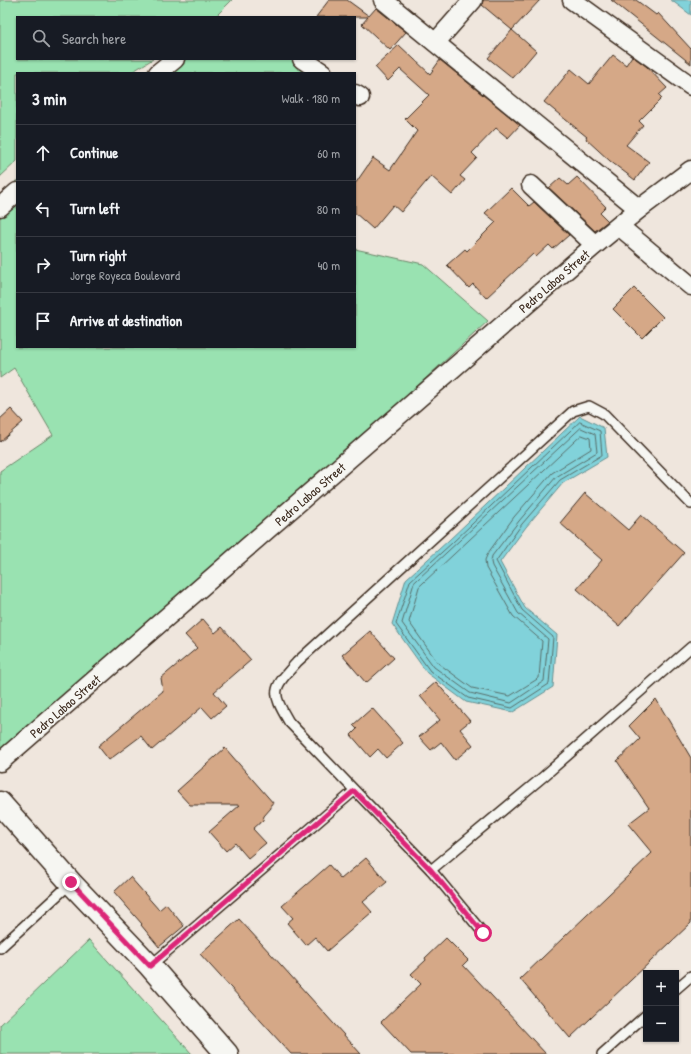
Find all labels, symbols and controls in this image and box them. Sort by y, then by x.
search box [16,16,356,60]
icon: search [30,27,52,49]
text: Search here [62,28,126,49]
text: 3 min [32,87,67,110]
text: Walk · 180 m [281,89,340,107]
icon: ahead [32,142,54,164]
text: Continue [70,142,118,163]
text: 60 m [317,144,340,162]
icon: left [32,198,54,220]
text: Turn left [70,198,120,219]
text: 80 m [317,200,340,218]
text: Turn right [70,245,126,266]
street label: Pedro Labao Street [515,245,594,317]
icon: right [32,254,54,276]
text: 40 m [317,256,340,274]
text: Jorge Royeca Boulevard [70,266,180,284]
icon: arrive [32,310,54,332]
text: Arrive at destination [70,310,182,331]
street label: Pedro Labao Street [271,458,350,530]
street label: Pedro Labao Street [26,670,105,742]
route end [62,873,80,891]
route start [474,924,492,942]
map controls [643,970,679,1042]
button: + [643,970,679,1006]
button: − [643,1006,679,1042]

